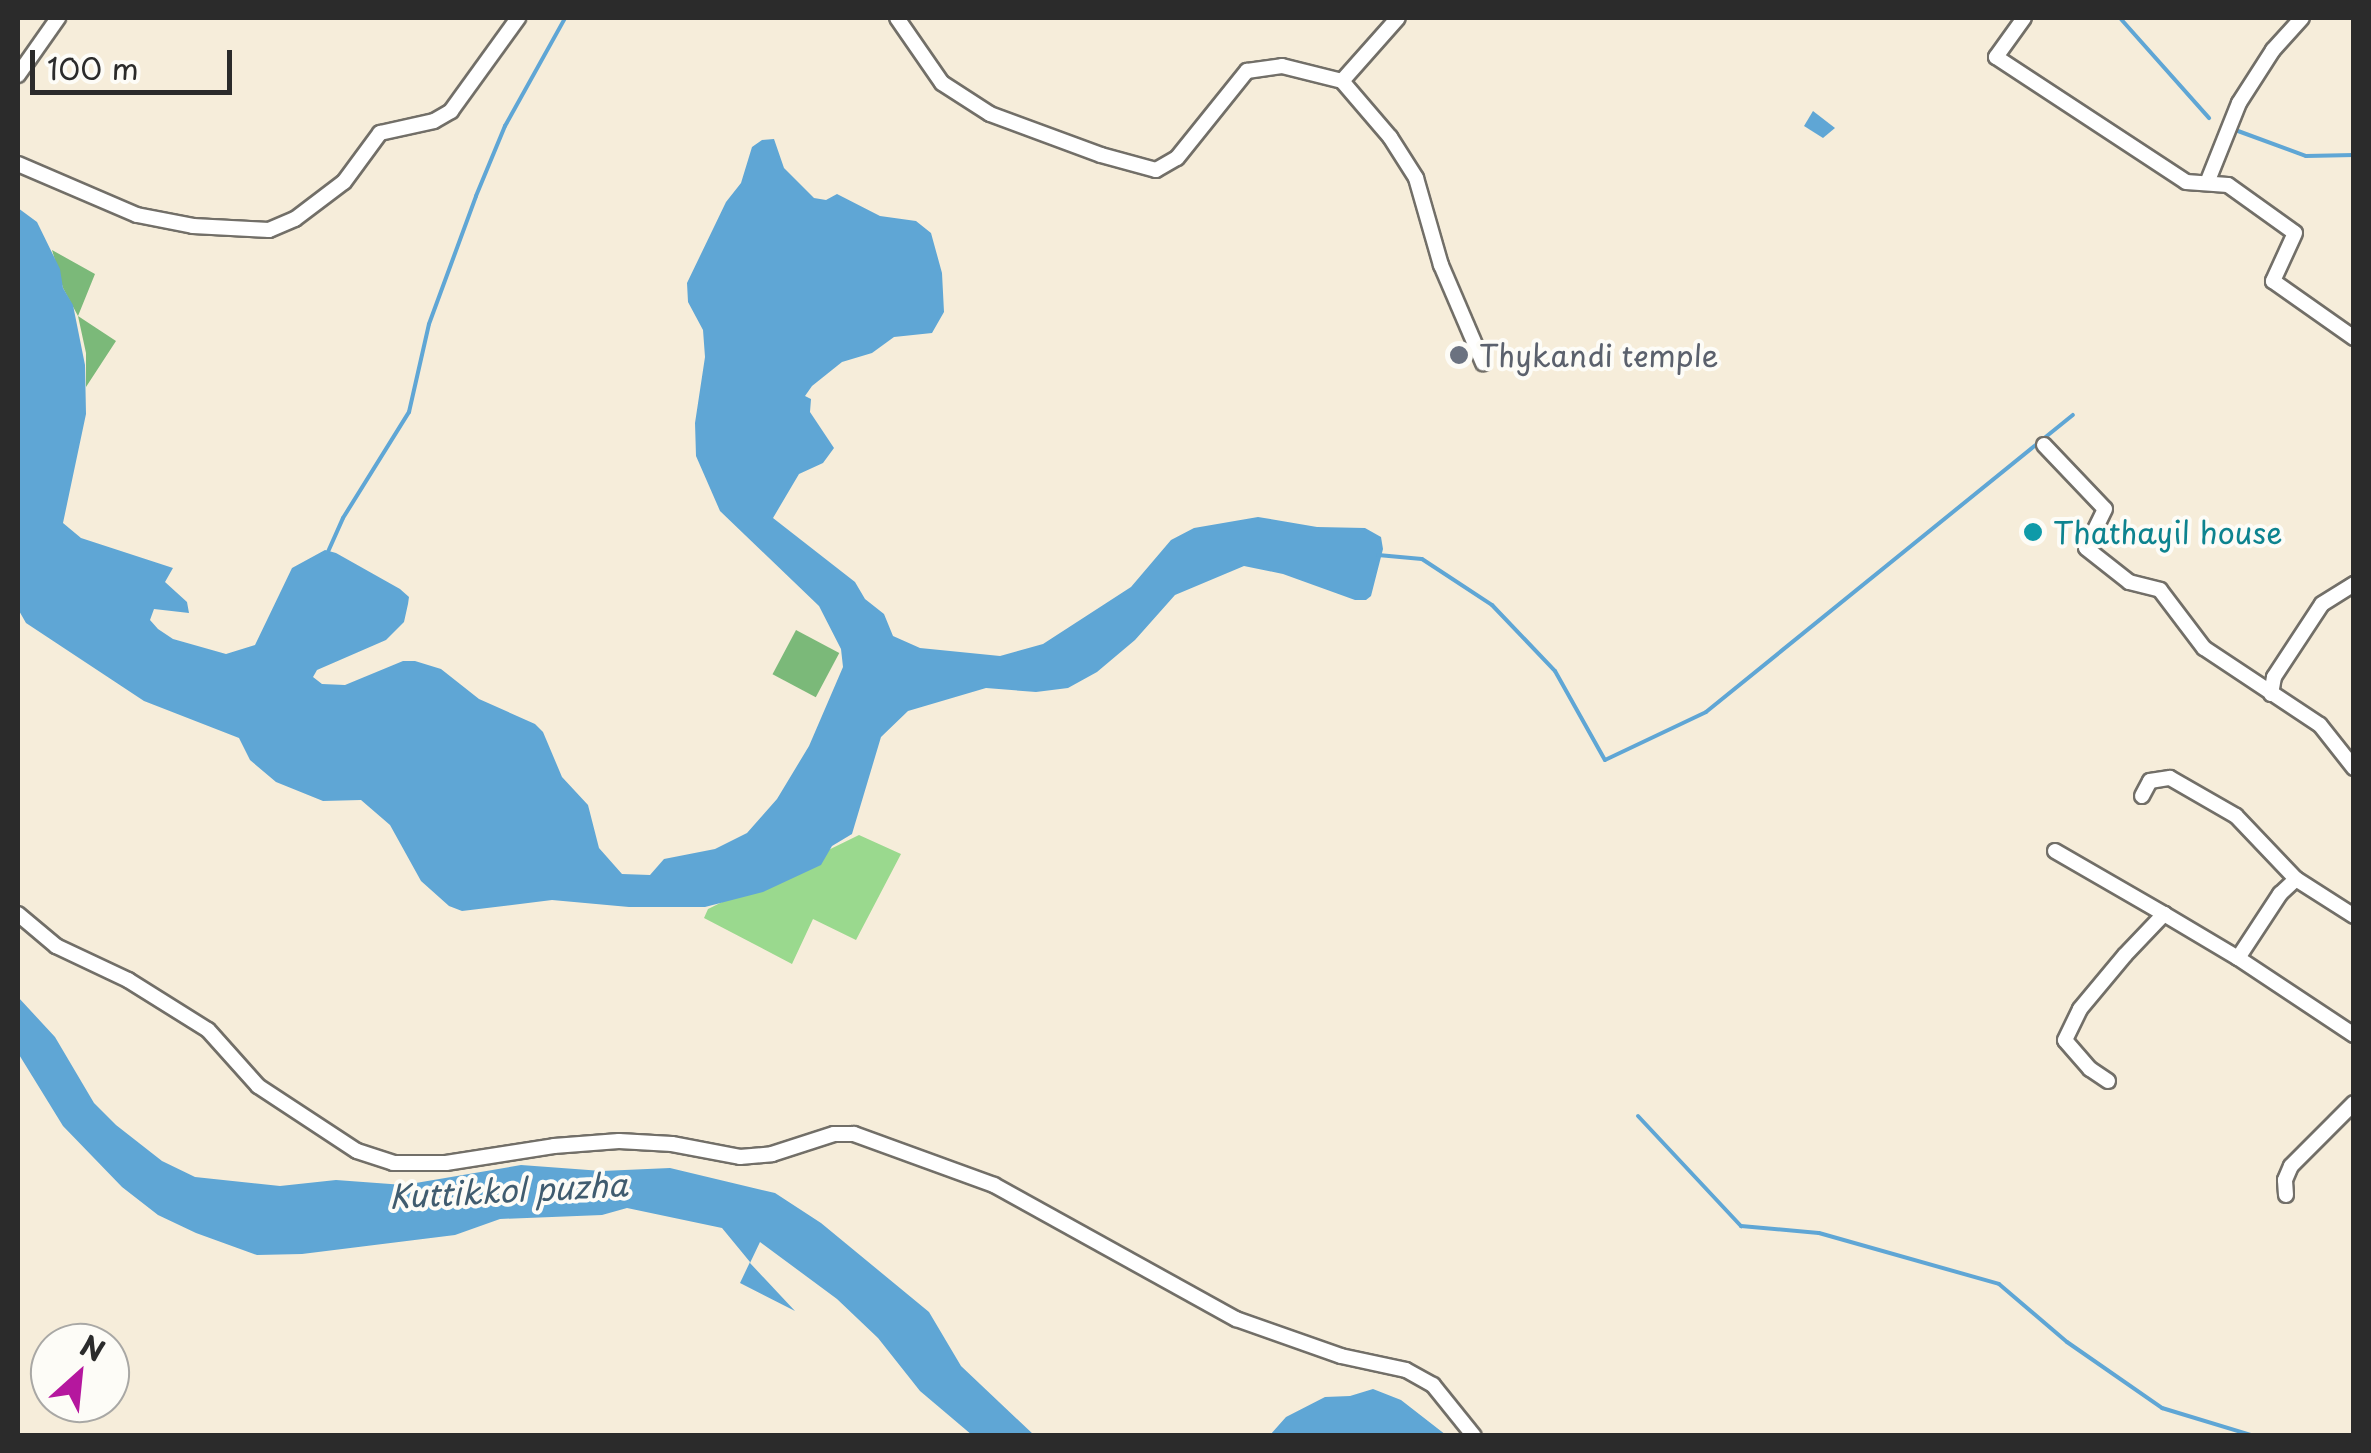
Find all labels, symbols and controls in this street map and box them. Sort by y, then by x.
scale bar [35,30,238,92]
text: 100 m [47,45,139,90]
place label: Thykandi temple [1479,337,1719,373]
marker: Thykandi temple [1448,344,1470,366]
place label: Thathayil house [2053,514,2283,550]
marker: Thathayil house [2022,521,2044,543]
water label: Kuttikkol puzha [386,1164,630,1216]
north arrow [30,1323,130,1423]
text: N [73,1323,113,1372]

